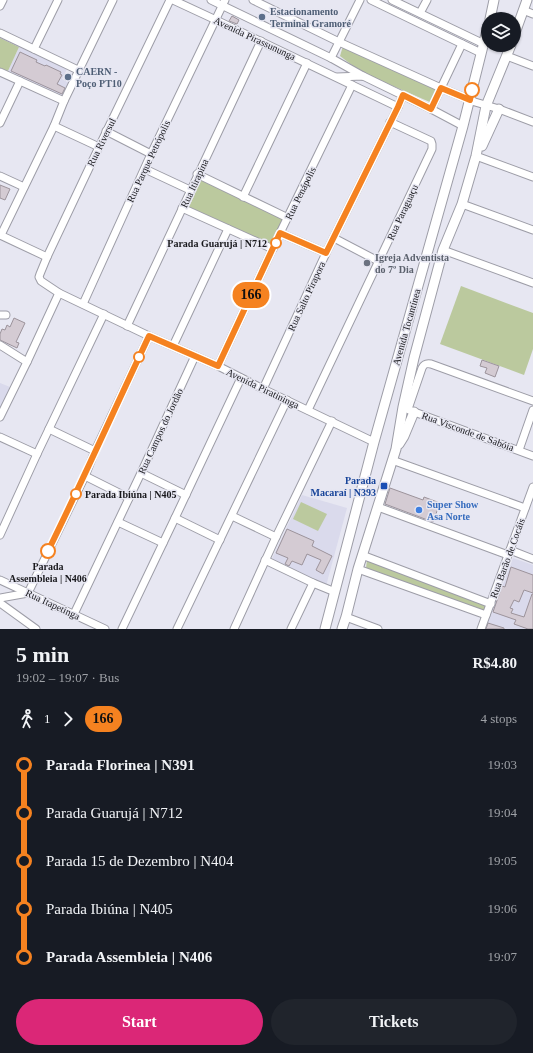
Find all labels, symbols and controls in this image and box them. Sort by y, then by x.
place label: Estacionamento Terminal Gramoré [270,6,352,29]
marker: Estacionamento Terminal Gramoré [257,12,267,22]
map controls [481,12,521,52]
button: layers [481,12,521,52]
street label: Avenida Pirassununga [212,15,298,62]
place label: CAERN - Poço PT10 [76,66,122,89]
marker: CAERN - Poço PT10 [63,72,73,82]
unlabelled marker [464,82,480,98]
street label: Rua Riversul [85,116,118,168]
street label: Rua Parque Petrópolis [125,118,172,204]
street label: Rua Itirapina [178,157,211,209]
street label: Rua Penápolis [283,165,318,221]
street label: Rua Paraguaçu [385,183,420,242]
marker: Parada Guarujá | N712 [270,237,282,249]
place label: Parada Guarujá | N712 [167,238,267,249]
place label: Igreja Adventista do 7º Dia [375,252,449,275]
marker: Igreja Adventista do 7º Dia [362,258,372,268]
street label: Rua Salto Pirapora [286,259,328,333]
line badge: 166 [228,282,274,308]
text: 166 [241,287,262,302]
street label: Avenida Tocantínea [390,287,423,367]
unlabelled marker [133,351,145,363]
street label: Avenida Piratininga [225,366,301,411]
street label: Rua Campos do Jordão [136,387,185,476]
street label: Rua Visconde de Sabóia [420,410,516,453]
place label: Parada Macaraí | N393 [310,475,376,498]
marker: Parada Macaraí | N393 [379,481,389,491]
marker: Parada Ibiúna | N405 [70,488,82,500]
place label: Parada Ibiúna | N405 [85,489,176,500]
place label: Super Show Asa Norte [427,499,479,522]
marker: Super Show Asa Norte [414,505,424,515]
street label: Rua Barão de Cocáis [488,517,527,600]
marker: Parada Assembleia | N406 [40,543,56,559]
place label: Parada Assembleia | N406 [9,561,87,584]
street label: Rua Itapetinga [24,587,82,622]
text: 5 min [16,642,69,667]
text: R$4.80 [472,655,517,671]
text: 19:02 – 19:07 · Bus [16,670,119,685]
icon: walk [16,708,38,730]
icon: forward [57,708,79,730]
text: 1 [44,711,51,726]
text: 166 [93,711,114,726]
text: 4 stops [481,711,517,726]
text: Parada Florinea | N391 [46,757,195,773]
text: 19:03 [487,757,517,772]
text: Parada Guarujá | N712 [46,805,183,821]
text: 19:04 [487,805,517,820]
text: Parada 15 de Dezembro | N404 [46,853,234,869]
text: 19:05 [487,853,517,868]
text: Parada Ibiúna | N405 [46,901,173,917]
text: 19:06 [487,901,517,916]
text: Parada Assembleia | N406 [46,949,212,965]
text: 19:07 [487,949,517,964]
button: Start [16,999,263,1045]
button: Tickets [271,999,517,1045]

